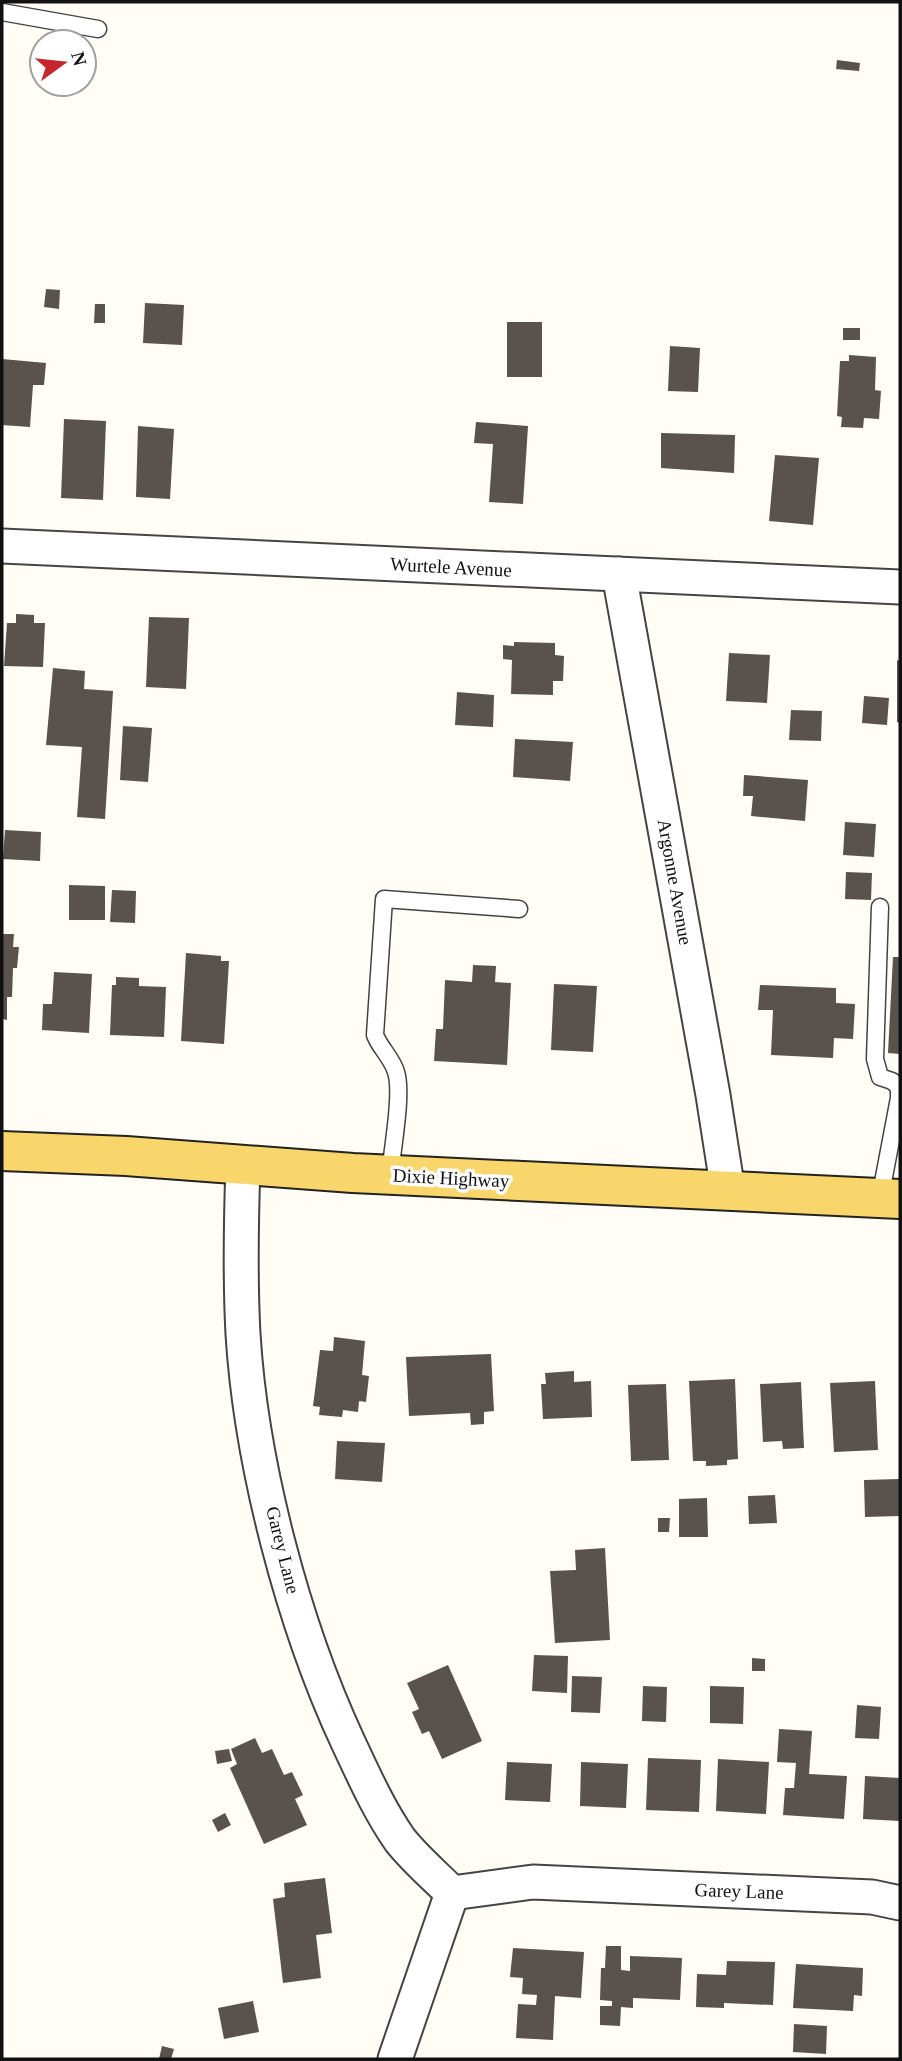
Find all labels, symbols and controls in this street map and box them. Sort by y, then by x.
north arrow [28,28,98,98]
text: N [67,49,91,68]
street label: Wurtele Avenue [390,553,512,581]
street label: Argonne Avenue [654,817,696,947]
street label: Dixie Highway [392,1164,510,1192]
street label: Garey Lane [262,1504,304,1596]
street label: Garey Lane [694,1879,784,1903]

